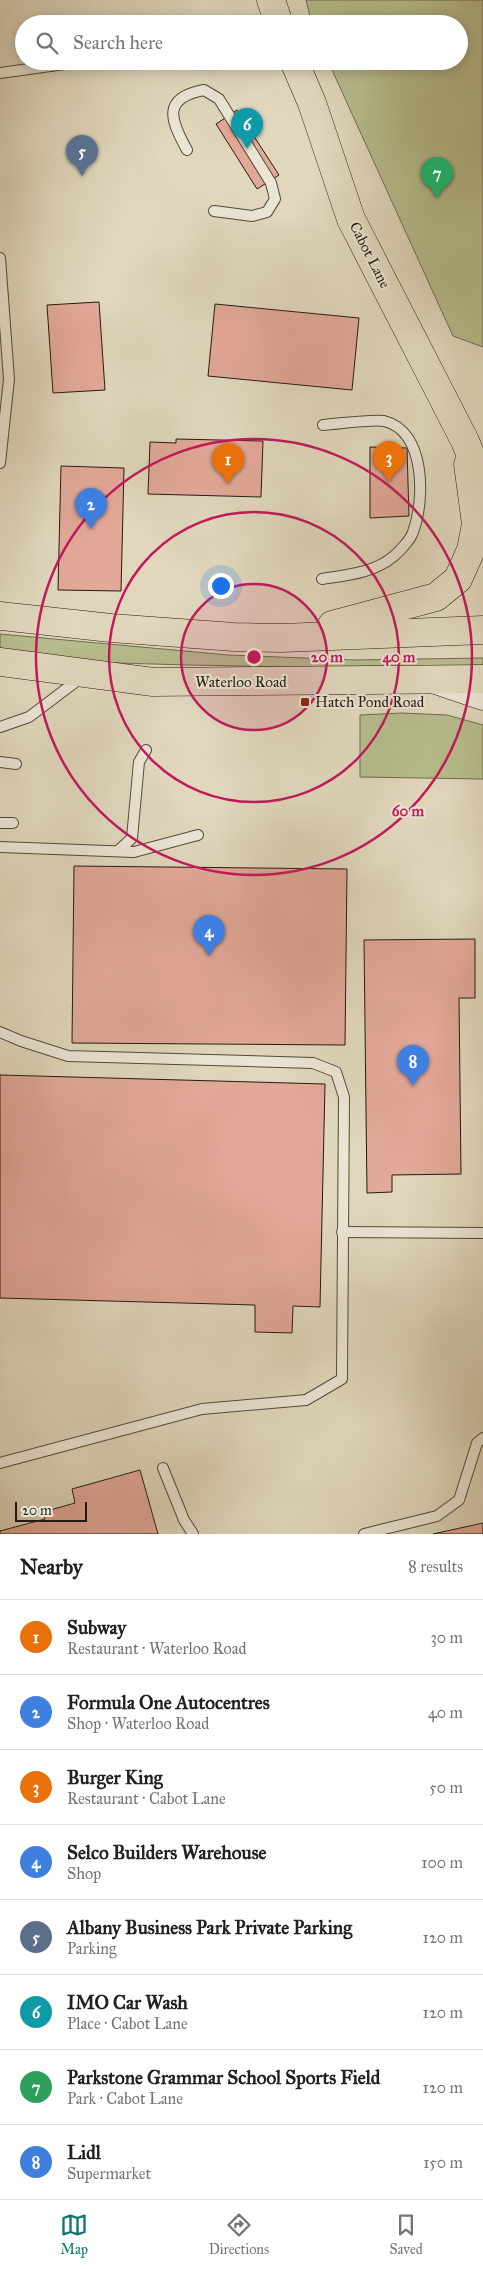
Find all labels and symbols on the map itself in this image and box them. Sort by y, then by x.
pin: 6 [231,108,263,149]
pin: 5 [66,135,98,176]
pin: 7 [421,157,453,198]
street label: Cabot Lane [346,219,394,291]
pin: 3 [373,441,405,482]
pin: 1 [212,443,244,484]
pin: 2 [75,488,107,529]
your location [208,573,234,599]
centre of rings [245,648,263,666]
text: 20 m [311,648,343,666]
text: 40 m [383,648,416,667]
street label: Waterloo Road [195,673,287,691]
place label: Hatch Pond Road [315,693,425,711]
marker: Hatch Pond Road [299,696,311,708]
text: 60 m [392,802,425,820]
pin: 4 [193,915,225,956]
pin: 8 [397,1045,429,1086]
scale bar [15,1499,88,1522]

